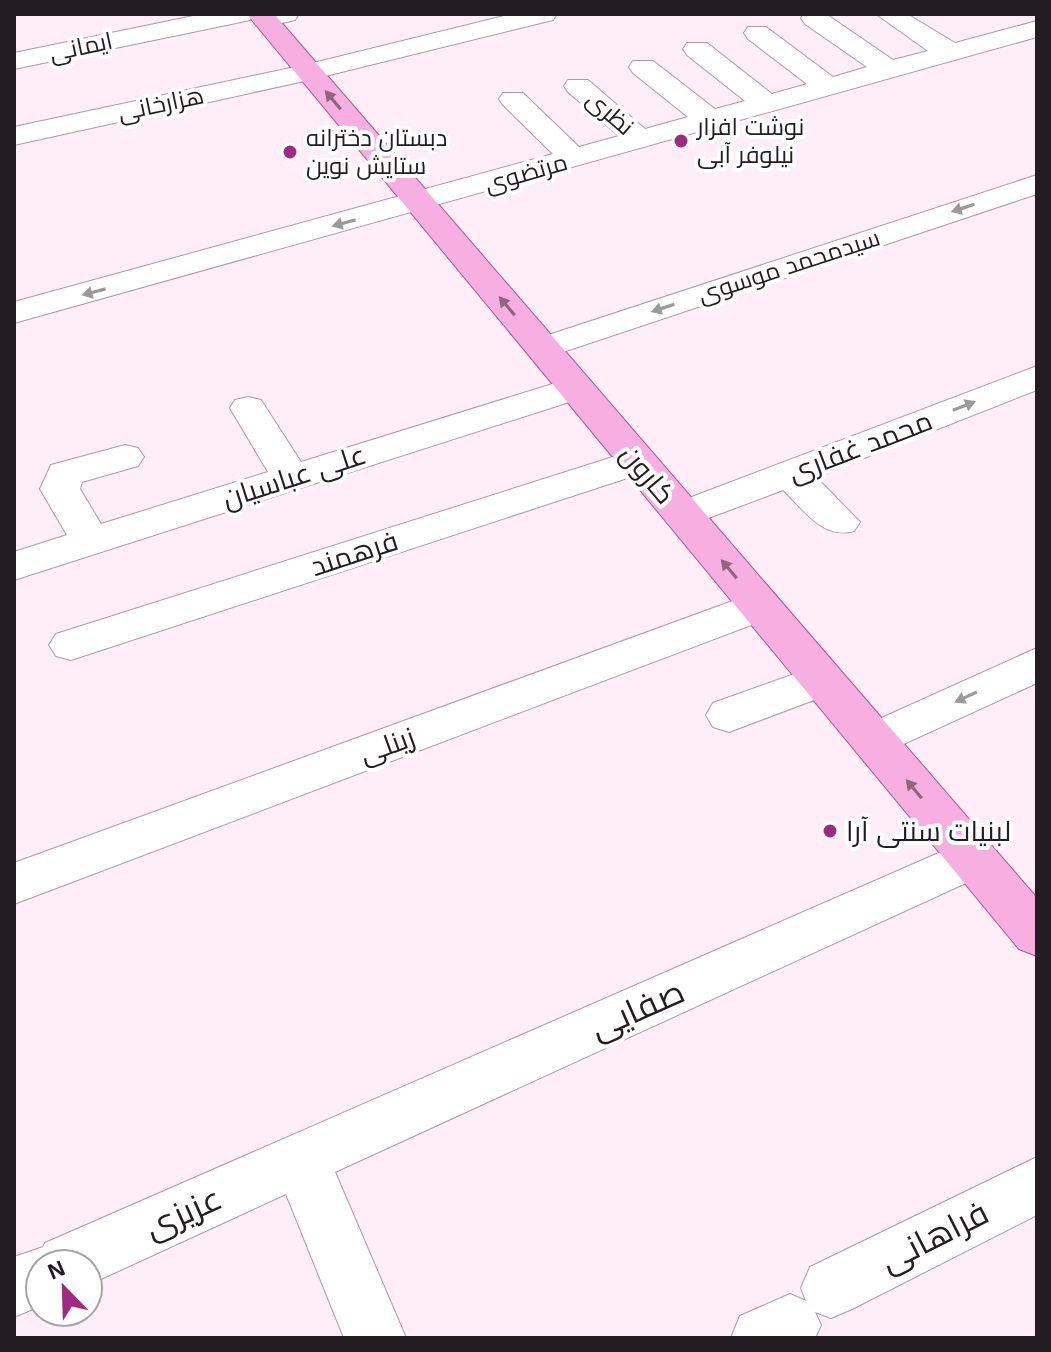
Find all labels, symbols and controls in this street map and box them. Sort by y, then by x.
street label: ایمانی [47,27,115,67]
street label: هزارخانی [115,81,207,127]
street label: نظری [581,85,639,141]
one-way arrow [325,91,342,111]
place label: نوشت افزار نیلوفر آبی [695,113,804,169]
place label: دبستان دخترانه ستایش نوین [306,124,447,180]
marker: نوشت افزار نیلوفر آبی [672,132,690,150]
marker: دبستان دخترانه ستایش نوین [281,143,299,161]
street label: مرتضوی [481,148,571,198]
one-way arrow [951,203,975,215]
one-way arrow [332,218,357,230]
street label: سیدمحمد موسوی [694,223,884,309]
one-way arrow [81,286,106,298]
one-way arrow [499,297,516,317]
one-way arrow [651,302,675,314]
one-way arrow [952,399,976,412]
street label: محمد غفاری [784,405,937,489]
street label: علی عباسیان [218,439,370,515]
street label: کارون [613,439,681,511]
street label: فرهمند [307,525,402,582]
one-way arrow [721,559,738,579]
one-way arrow [955,690,978,704]
street label: زینلی [355,721,419,771]
one-way arrow [906,780,923,800]
place label: لبنیات سنتی آرا [846,816,1011,848]
marker: لبنیات سنتی آرا [821,822,839,840]
street label: صفایی [584,972,691,1048]
street label: عزیزی [139,1178,228,1247]
street label: فراهانی [874,1193,995,1281]
north arrow [24,1248,104,1328]
text: N [44,1255,69,1285]

